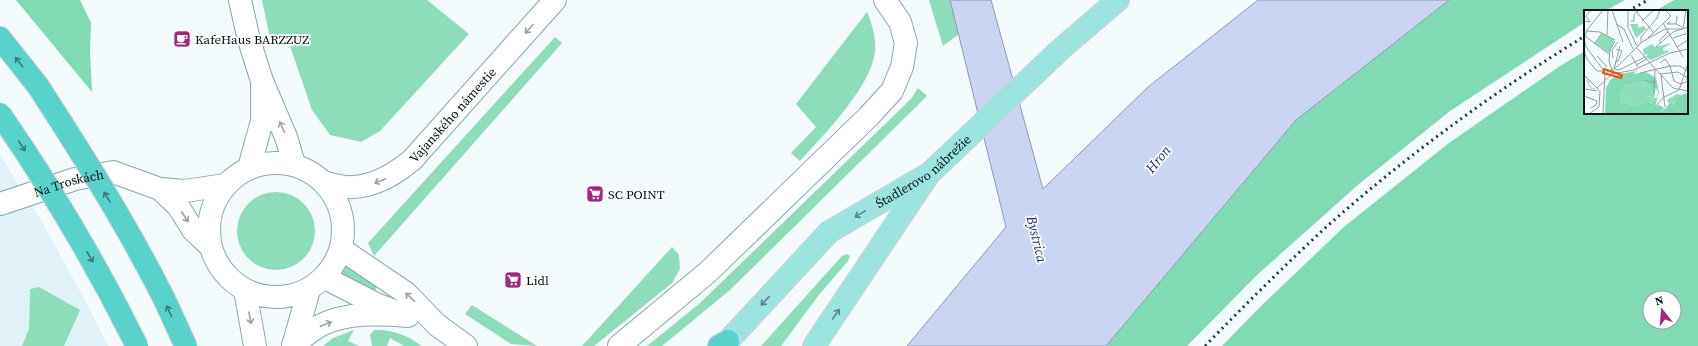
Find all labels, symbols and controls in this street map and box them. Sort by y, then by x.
inset map [1584,10,1688,114]
one-way arrow [525,24,534,34]
cafe icon: KafeHaus BARZZUZ [172,29,192,49]
place label: KafeHaus BARZZUZ [195,31,309,48]
one-way arrow [15,57,23,68]
street label: Vajanského námestie [406,64,500,167]
one-way arrow [278,121,285,133]
street label: Štadlerovo nábrežie [872,131,975,212]
one-way arrow [18,141,26,152]
water label: Hron [1140,141,1175,178]
street label: Na Troskách [32,166,105,201]
one-way arrow [374,177,386,185]
supermarket icon: SC POINT [585,184,605,204]
place label: SC POINT [608,186,665,203]
one-way arrow [103,191,111,203]
one-way arrow [181,211,189,222]
one-way arrow [854,211,866,219]
water label: Bystrica [1021,213,1053,265]
one-way arrow [86,251,94,263]
supermarket icon: Lidl [503,270,523,290]
place label: Lidl [526,272,549,289]
north arrow [1642,290,1682,330]
one-way arrow [405,292,415,302]
text: N [1653,293,1665,309]
one-way arrow [761,296,770,306]
one-way arrow [165,305,172,317]
one-way arrow [832,308,840,319]
one-way arrow [247,311,255,324]
one-way arrow [319,319,331,327]

